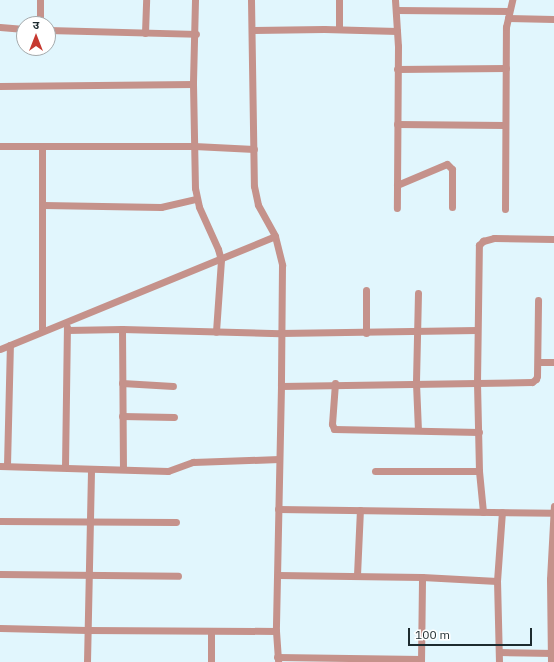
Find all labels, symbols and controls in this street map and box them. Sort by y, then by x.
north arrow [16,16,56,56]
text: उ [33,18,39,32]
scale bar [410,620,534,646]
text: 100 m [415,627,450,642]

